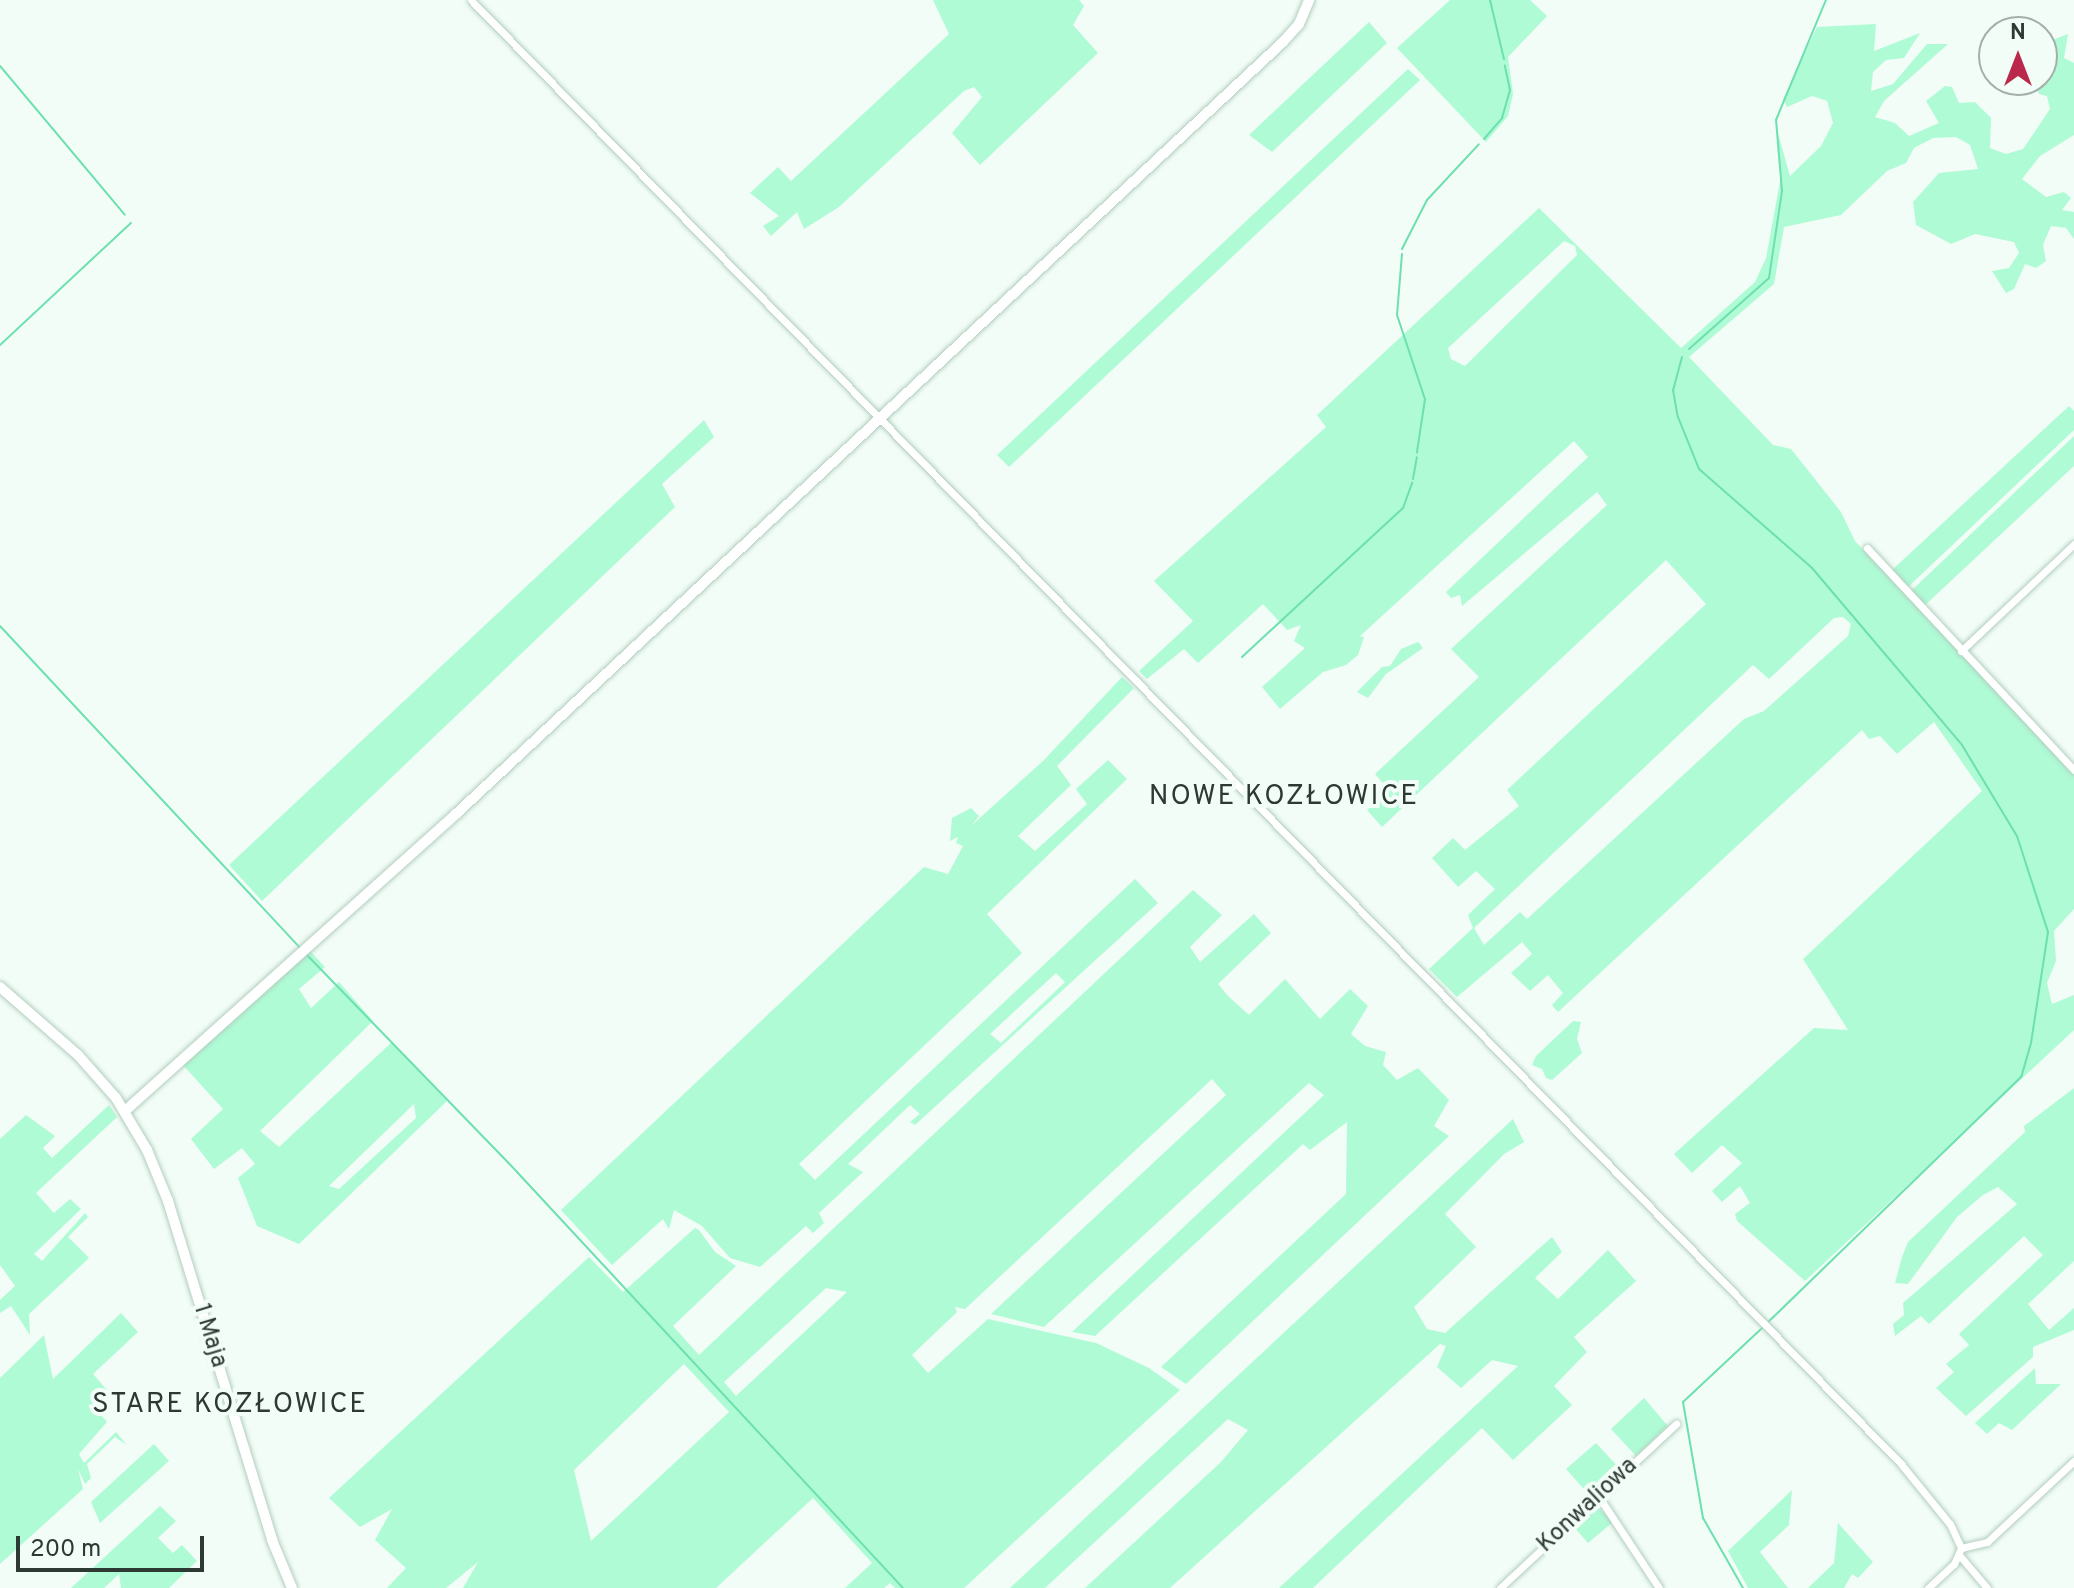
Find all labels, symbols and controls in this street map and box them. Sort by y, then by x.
north arrow [1978,16,2058,96]
text: N [2010,20,2026,47]
district label: NOWE KOZŁOWICE [1149,780,1419,814]
street label: 1 Maja [186,1301,232,1371]
district label: STARE KOZŁOWICE [92,1388,368,1422]
street label: Konwaliowa [1532,1452,1644,1560]
scale bar [20,1520,208,1570]
text: 200 m [30,1535,101,1565]

